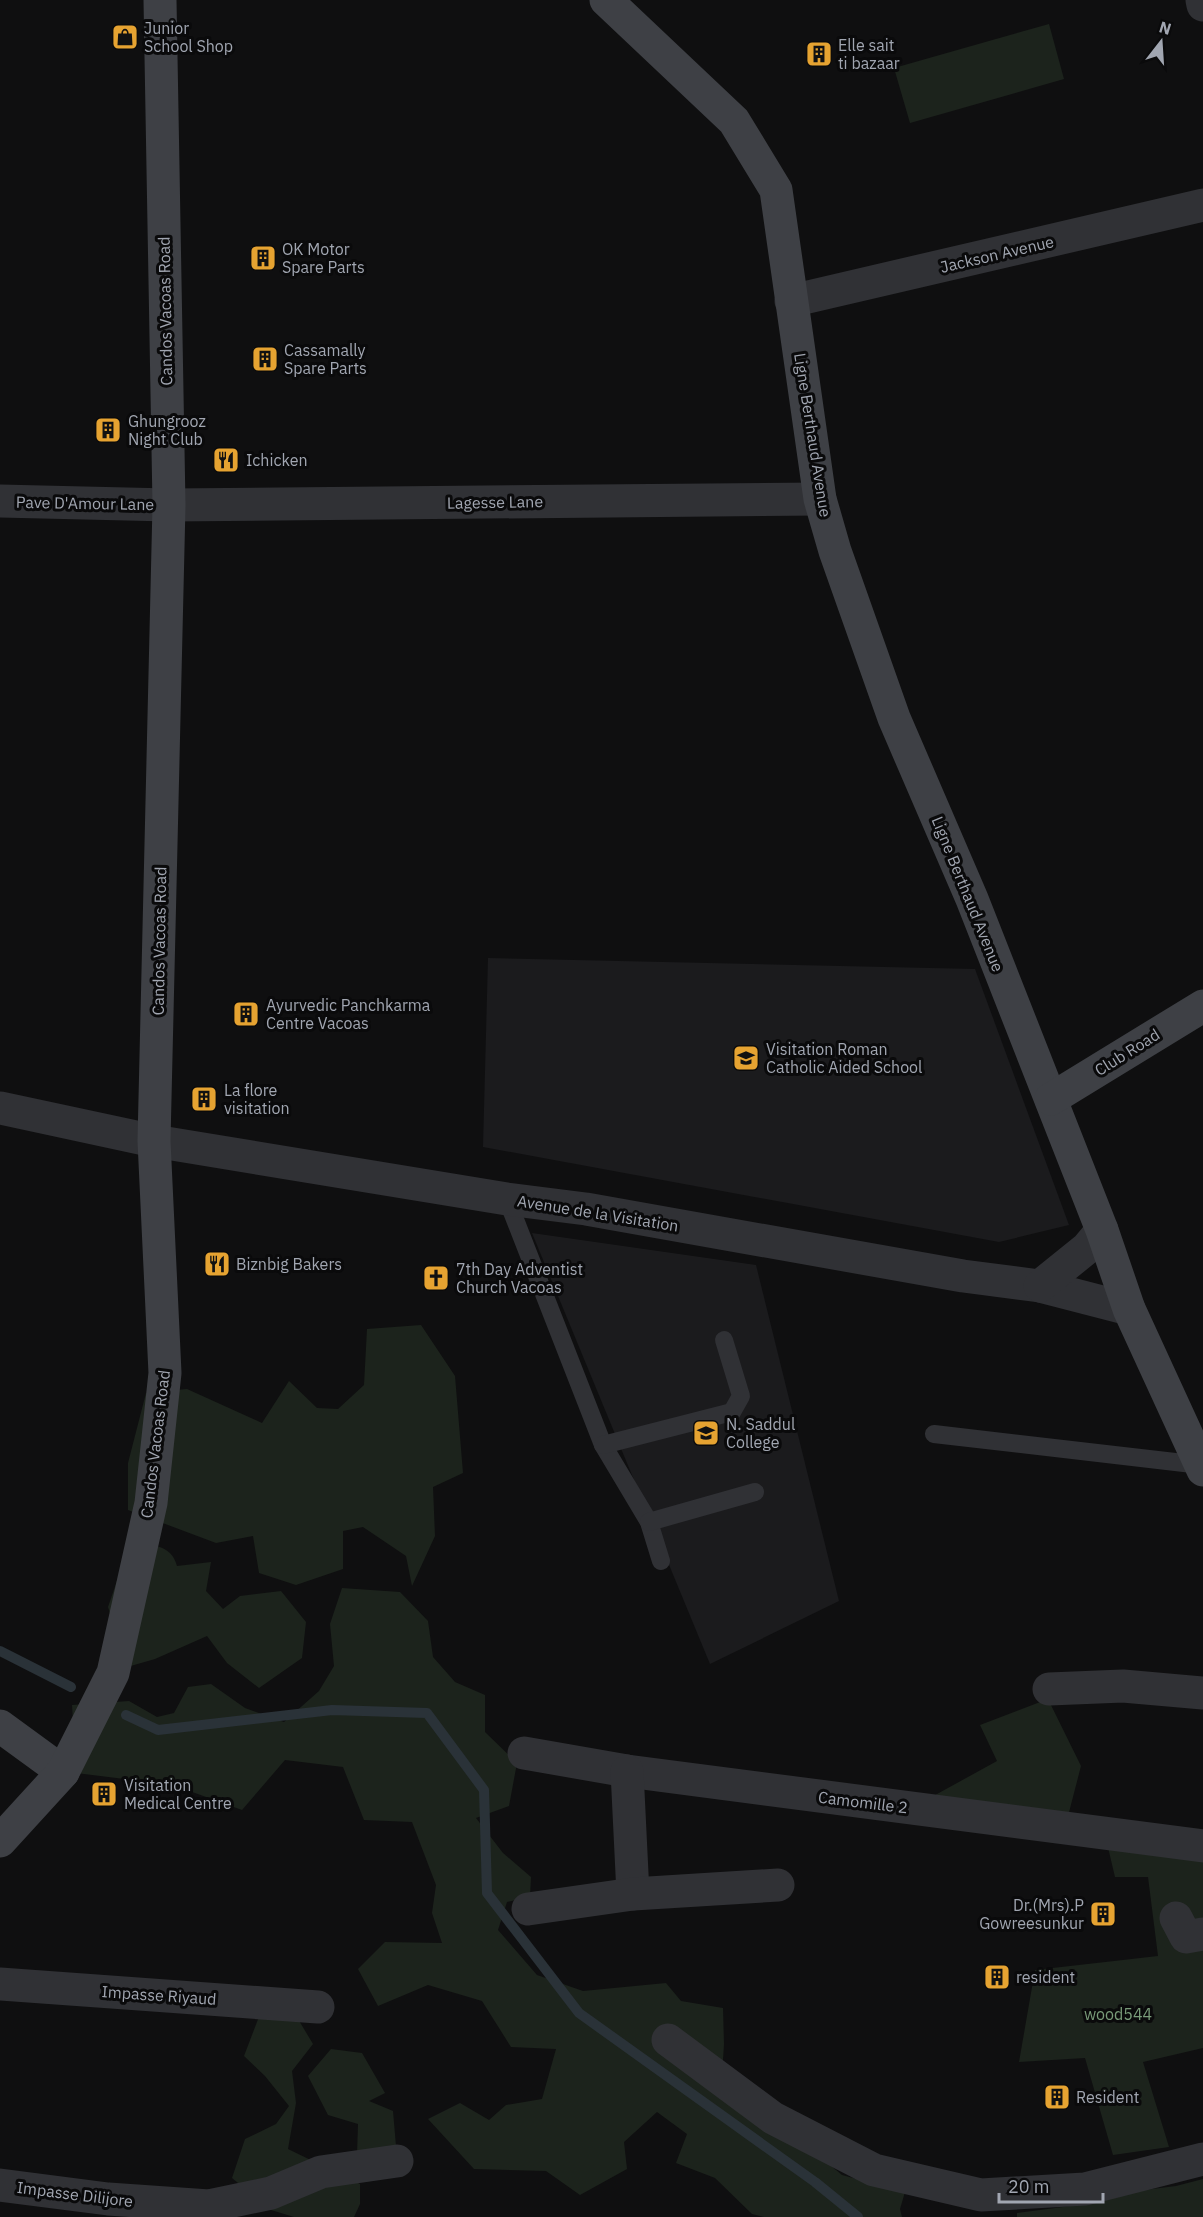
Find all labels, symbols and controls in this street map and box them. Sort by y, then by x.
north arrow [1131,12,1191,72]
text: N [1157,16,1174,39]
place label: Junior School Shop [144,18,233,56]
shop icon: Junior School Shop [110,22,140,52]
place label: Elle sait ti bazaar [838,35,900,73]
building icon: Elle sait ti bazaar [804,39,834,69]
street label: Jackson Avenue [938,231,1056,277]
street label: Candos Vacoas Road [154,236,176,386]
place label: OK Motor Spare Parts [282,239,365,277]
building icon: OK Motor Spare Parts [248,243,278,273]
place label: Cassamally Spare Parts [284,340,367,378]
building icon: Cassamally Spare Parts [250,344,280,374]
street label: Ligne Berthaud Avenue [790,351,836,519]
place label: Ghungrooz Night Club [128,411,206,449]
building icon: Ghungrooz Night Club [93,415,123,445]
restaurant icon: Ichicken [211,445,241,475]
place label: Ichicken [246,450,308,470]
street label: Lagesse Lane [447,491,543,513]
street label: Pave D'Amour Lane [16,492,154,514]
street label: Ligne Berthaud Avenue [928,813,1008,975]
street label: Candos Vacoas Road [148,866,170,1016]
place label: Ayurvedic Panchkarma Centre Vacoas [266,995,431,1033]
building icon: Ayurvedic Panchkarma Centre Vacoas [231,999,261,1029]
street label: Club Road [1091,1024,1163,1080]
place label: Visitation Roman Catholic Aided School [766,1039,922,1077]
school or university icon: Visitation Roman Catholic Aided School [731,1043,761,1073]
place label: La flore visitation [224,1080,290,1118]
building icon: La flore visitation [189,1084,219,1114]
street label: Avenue de la Visitation [516,1190,680,1236]
restaurant icon: Biznbig Bakers [202,1249,232,1279]
place label: Biznbig Bakers [236,1254,342,1274]
place label: 7th Day Adventist Church Vacoas [456,1259,583,1297]
church icon: 7th Day Adventist Church Vacoas [421,1263,451,1293]
street label: Candos Vacoas Road [136,1369,174,1519]
place label: N. Saddul College [726,1414,795,1452]
school or university icon: N. Saddul College [691,1418,721,1448]
place label: Visitation Medical Centre [124,1775,232,1813]
building icon: Visitation Medical Centre [89,1779,119,1809]
street label: Camomille 2 [817,1787,909,1817]
place label: Dr.(Mrs).P Gowreesunkur [979,1895,1084,1933]
building icon: Dr.(Mrs).P Gowreesunkur [1088,1899,1118,1929]
building icon: resident [982,1962,1012,1992]
place label: resident [1016,1967,1075,1987]
street label: Impasse Riyaud [101,1981,217,2009]
park label: wood544 [1084,2004,1152,2024]
building icon: Resident [1042,2082,1072,2112]
place label: Resident [1076,2087,1139,2107]
scale bar [999,2166,1102,2204]
text: 20 m [1008,2175,1050,2198]
street label: Impasse Dilijore [16,2177,134,2211]

